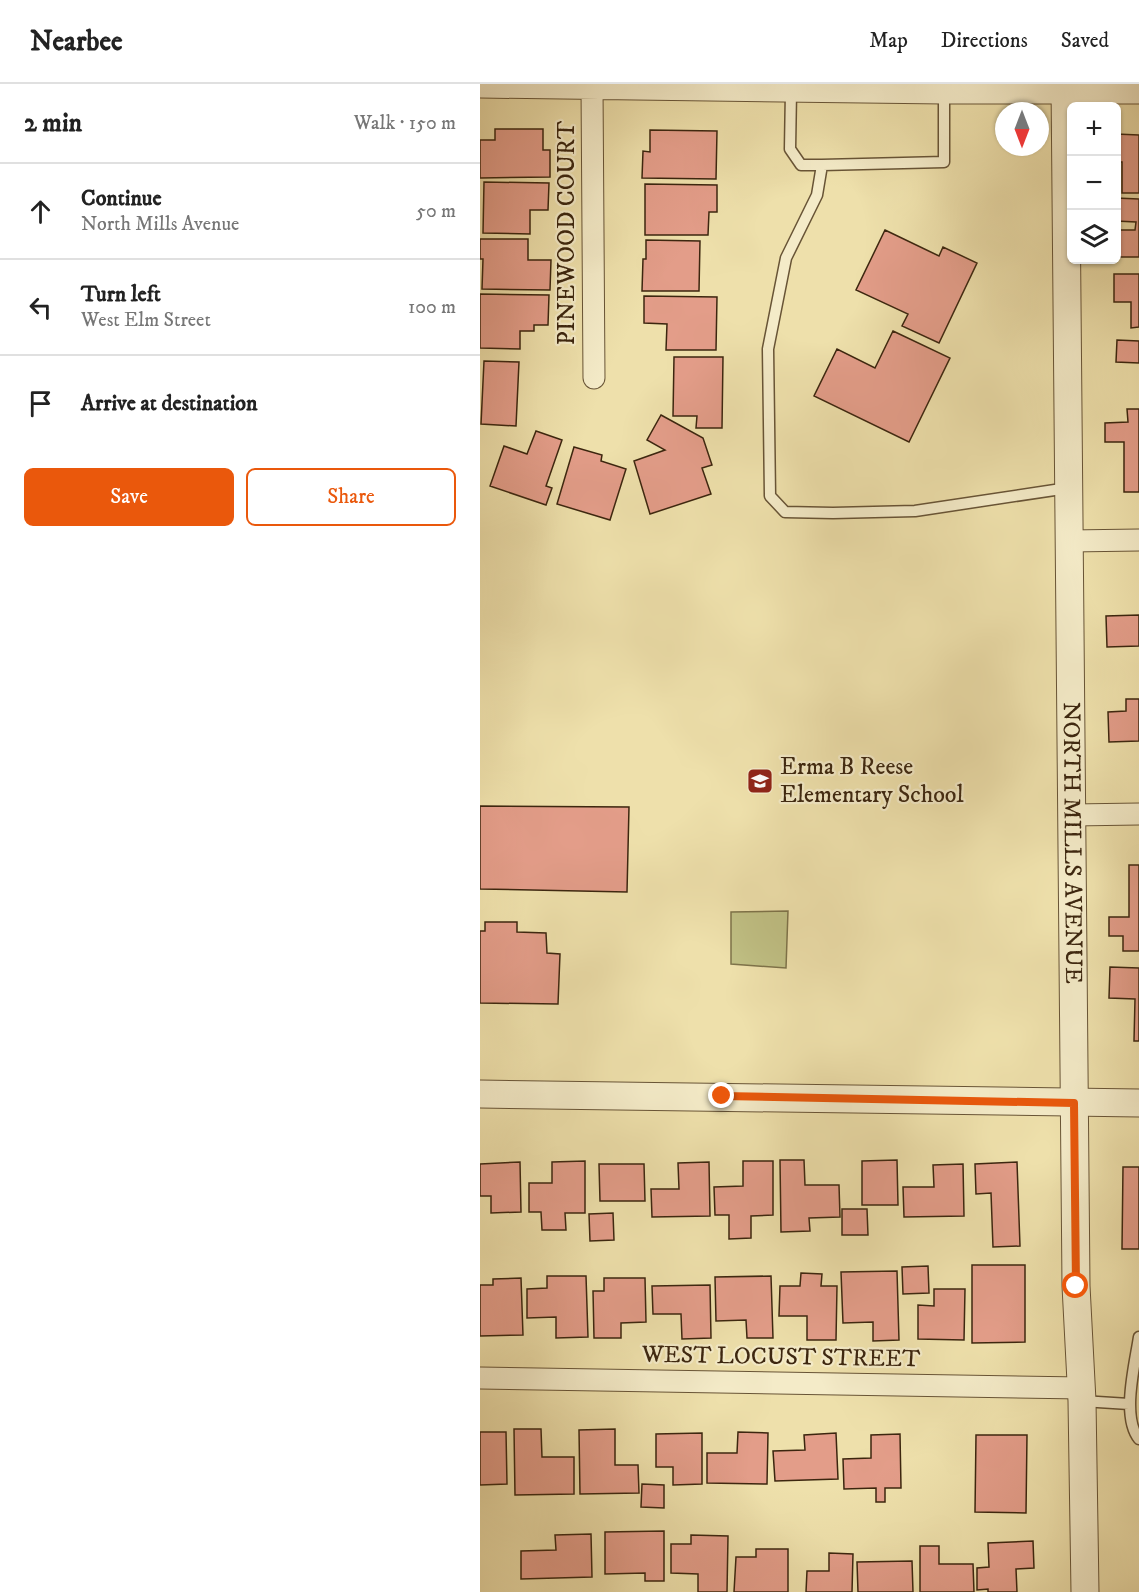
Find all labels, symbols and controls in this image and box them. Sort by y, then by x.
text: Nearbee [30,24,123,59]
text: Map [869,28,908,54]
text: Directions [941,28,1028,54]
text: Saved [1061,28,1109,54]
north arrow [995,102,1049,156]
map controls [1067,102,1121,264]
button: + [1067,102,1121,156]
text: 2 min [24,107,82,140]
text: Walk · 150 m [354,111,456,136]
street label: PINEWOOD COURT [552,121,582,345]
button: − [1067,156,1121,210]
text: Continue [81,185,162,212]
icon: ahead [24,195,57,228]
text: 50 m [416,199,456,224]
button: layers [1067,210,1121,264]
text: North Mills Avenue [81,212,239,237]
text: Turn left [81,281,161,308]
icon: left [24,291,57,324]
text: 100 m [408,295,456,320]
text: West Elm Street [81,308,211,333]
icon: arrive [24,387,57,420]
text: Arrive at destination [81,390,258,417]
button: Save [24,468,234,526]
button: Share [246,468,456,526]
street label: NORTH MILLS AVENUE [1056,702,1088,984]
place label: Erma B Reese Elementary School [780,752,964,810]
school or university icon: Erma B Reese Elementary School [745,766,775,796]
route end [708,1082,734,1108]
route start [1062,1272,1088,1298]
street label: WEST LOCUST STREET [640,1340,921,1374]

